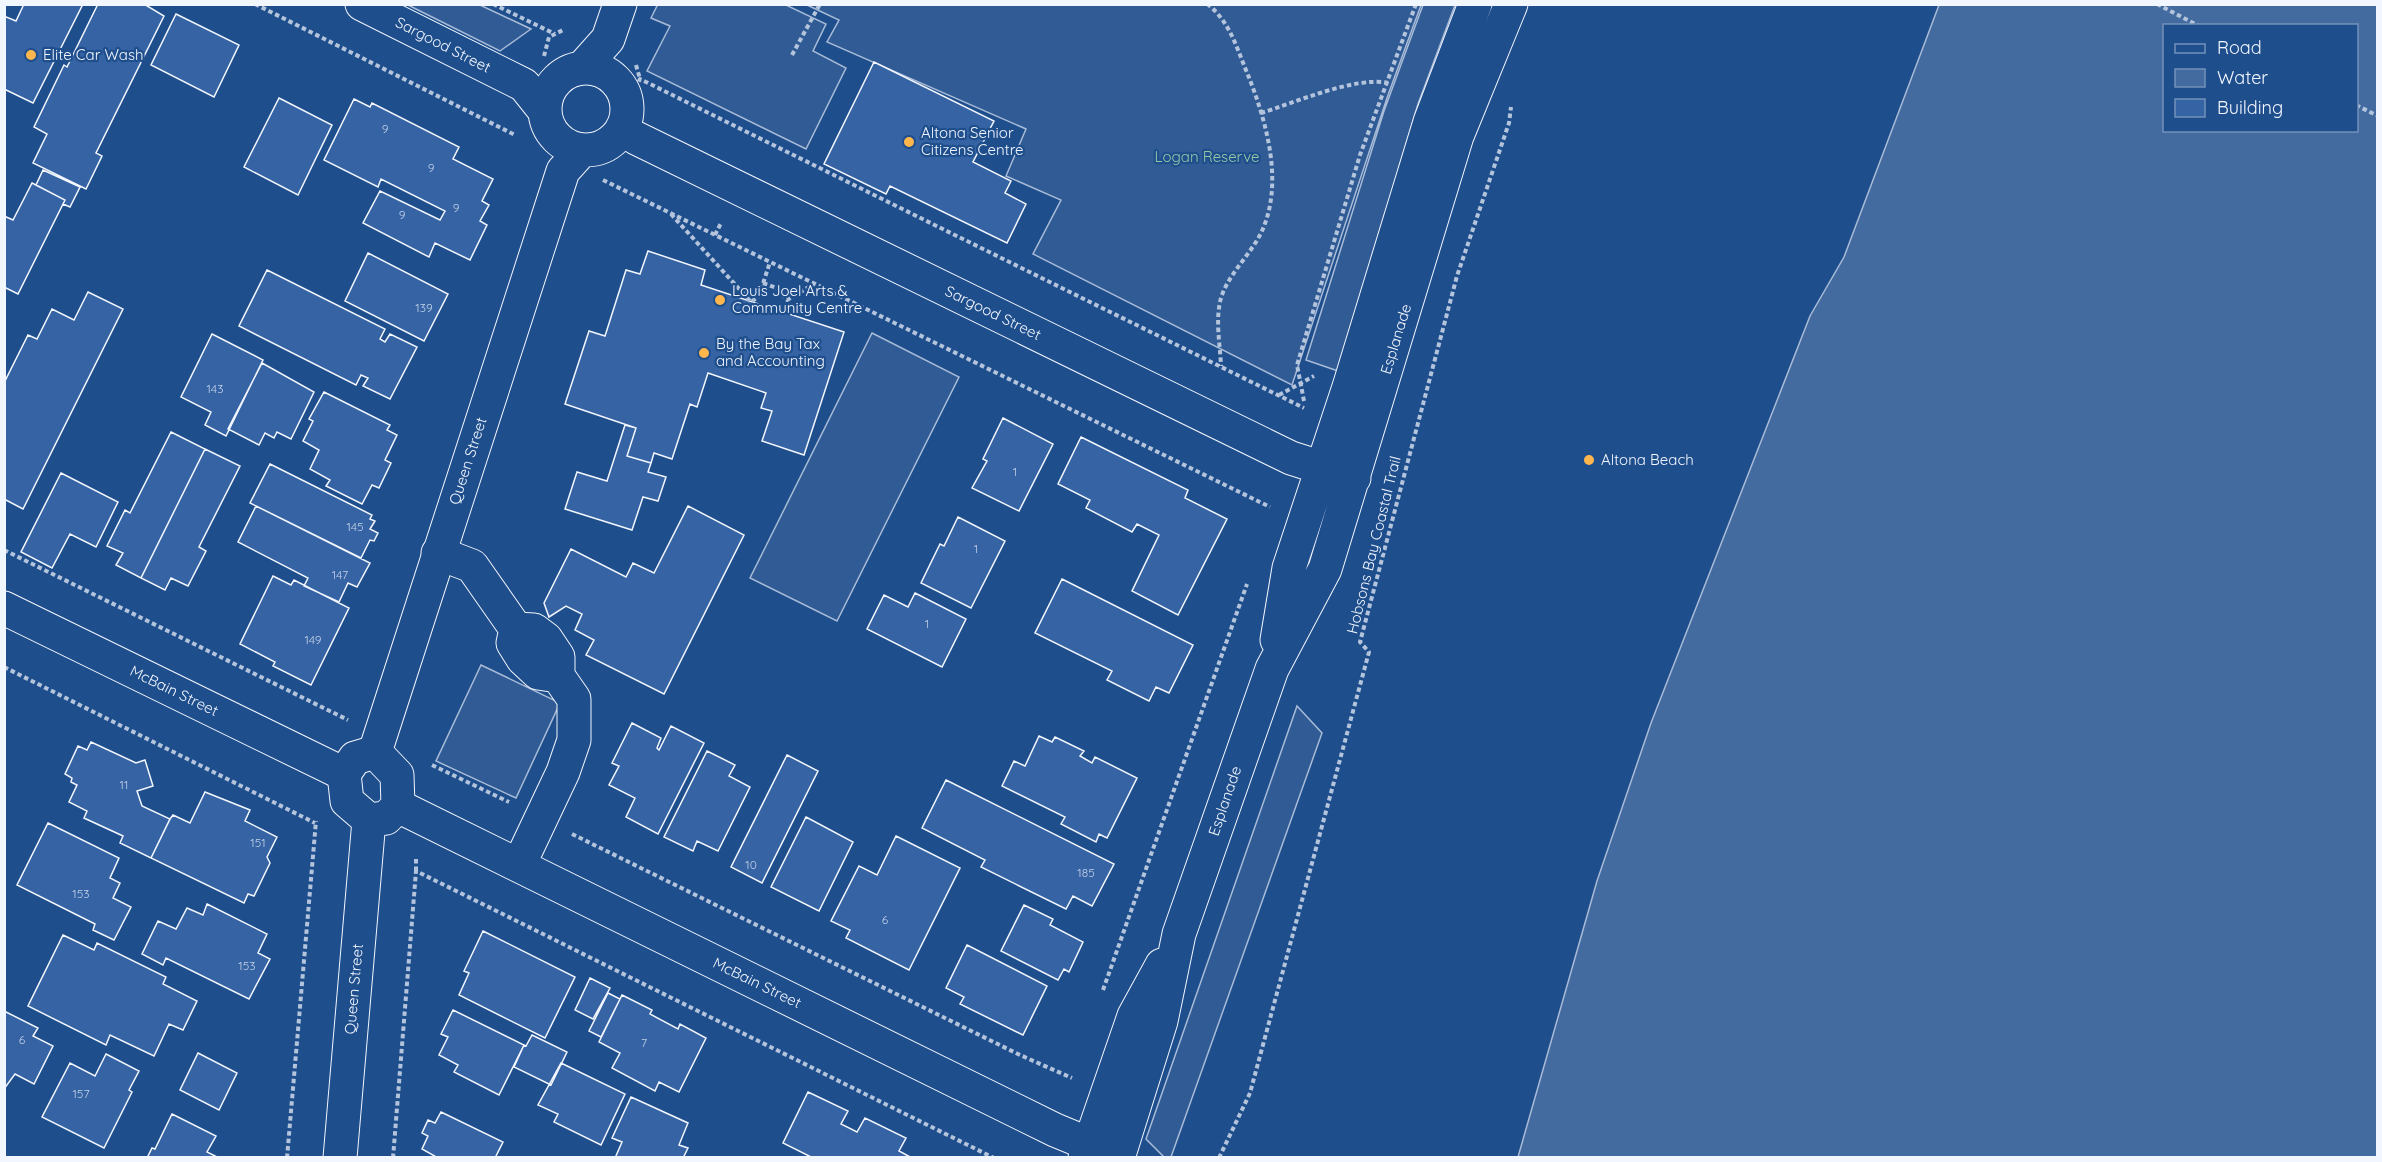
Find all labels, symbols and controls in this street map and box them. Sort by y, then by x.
street label: Sargood Street [392,12,494,77]
legend [2163,24,2358,132]
text: Road [2217,36,2262,59]
place label: Elite Car Wash [43,45,144,64]
marker: Elite Car Wash [24,48,38,62]
text: Water [2217,66,2268,89]
text: Building [2217,96,2283,119]
house number: 9 [382,121,389,136]
place label: Altona Senior Citizens Centre [921,123,1024,159]
marker: Altona Senior Citizens Centre [902,135,916,149]
park label: Logan Reserve [1154,147,1260,166]
house number: 9 [428,160,435,175]
house number: 9 [453,200,460,215]
house number: 9 [399,207,406,222]
place label: Louis Joel Arts & Community Centre [732,281,862,317]
street label: Sargood Street [942,281,1044,344]
marker: Louis Joel Arts & Community Centre [713,293,727,307]
house number: 139 [415,300,433,315]
street label: Esplanade [1376,301,1415,376]
place label: By the Bay Tax and Accounting [716,334,825,370]
marker: By the Bay Tax and Accounting [697,346,711,360]
house number: 143 [207,381,223,396]
street label: Queen Street [444,415,491,507]
place label: Altona Beach [1601,450,1694,469]
marker: Altona Beach [1582,453,1596,467]
street label: Hobsons Bay Coastal Trail [1342,454,1405,636]
house number: 1 [1013,464,1017,479]
house number: 145 [346,519,364,534]
house number: 1 [974,541,978,556]
house number: 147 [332,567,348,582]
house number: 1 [925,616,929,631]
house number: 149 [304,632,322,647]
street label: McBain Street [127,661,222,720]
street label: Esplanade [1204,763,1245,838]
house number: 11 [120,777,128,792]
house number: 151 [250,835,266,850]
house number: 10 [745,857,757,872]
house number: 185 [1077,865,1095,880]
house number: 153 [72,886,90,901]
house number: 6 [882,912,889,927]
street label: Queen Street [340,943,367,1035]
street label: McBain Street [710,953,805,1012]
house number: 153 [238,958,256,973]
house number: 6 [19,1032,26,1047]
house number: 7 [641,1035,647,1050]
house number: 157 [72,1086,90,1101]

